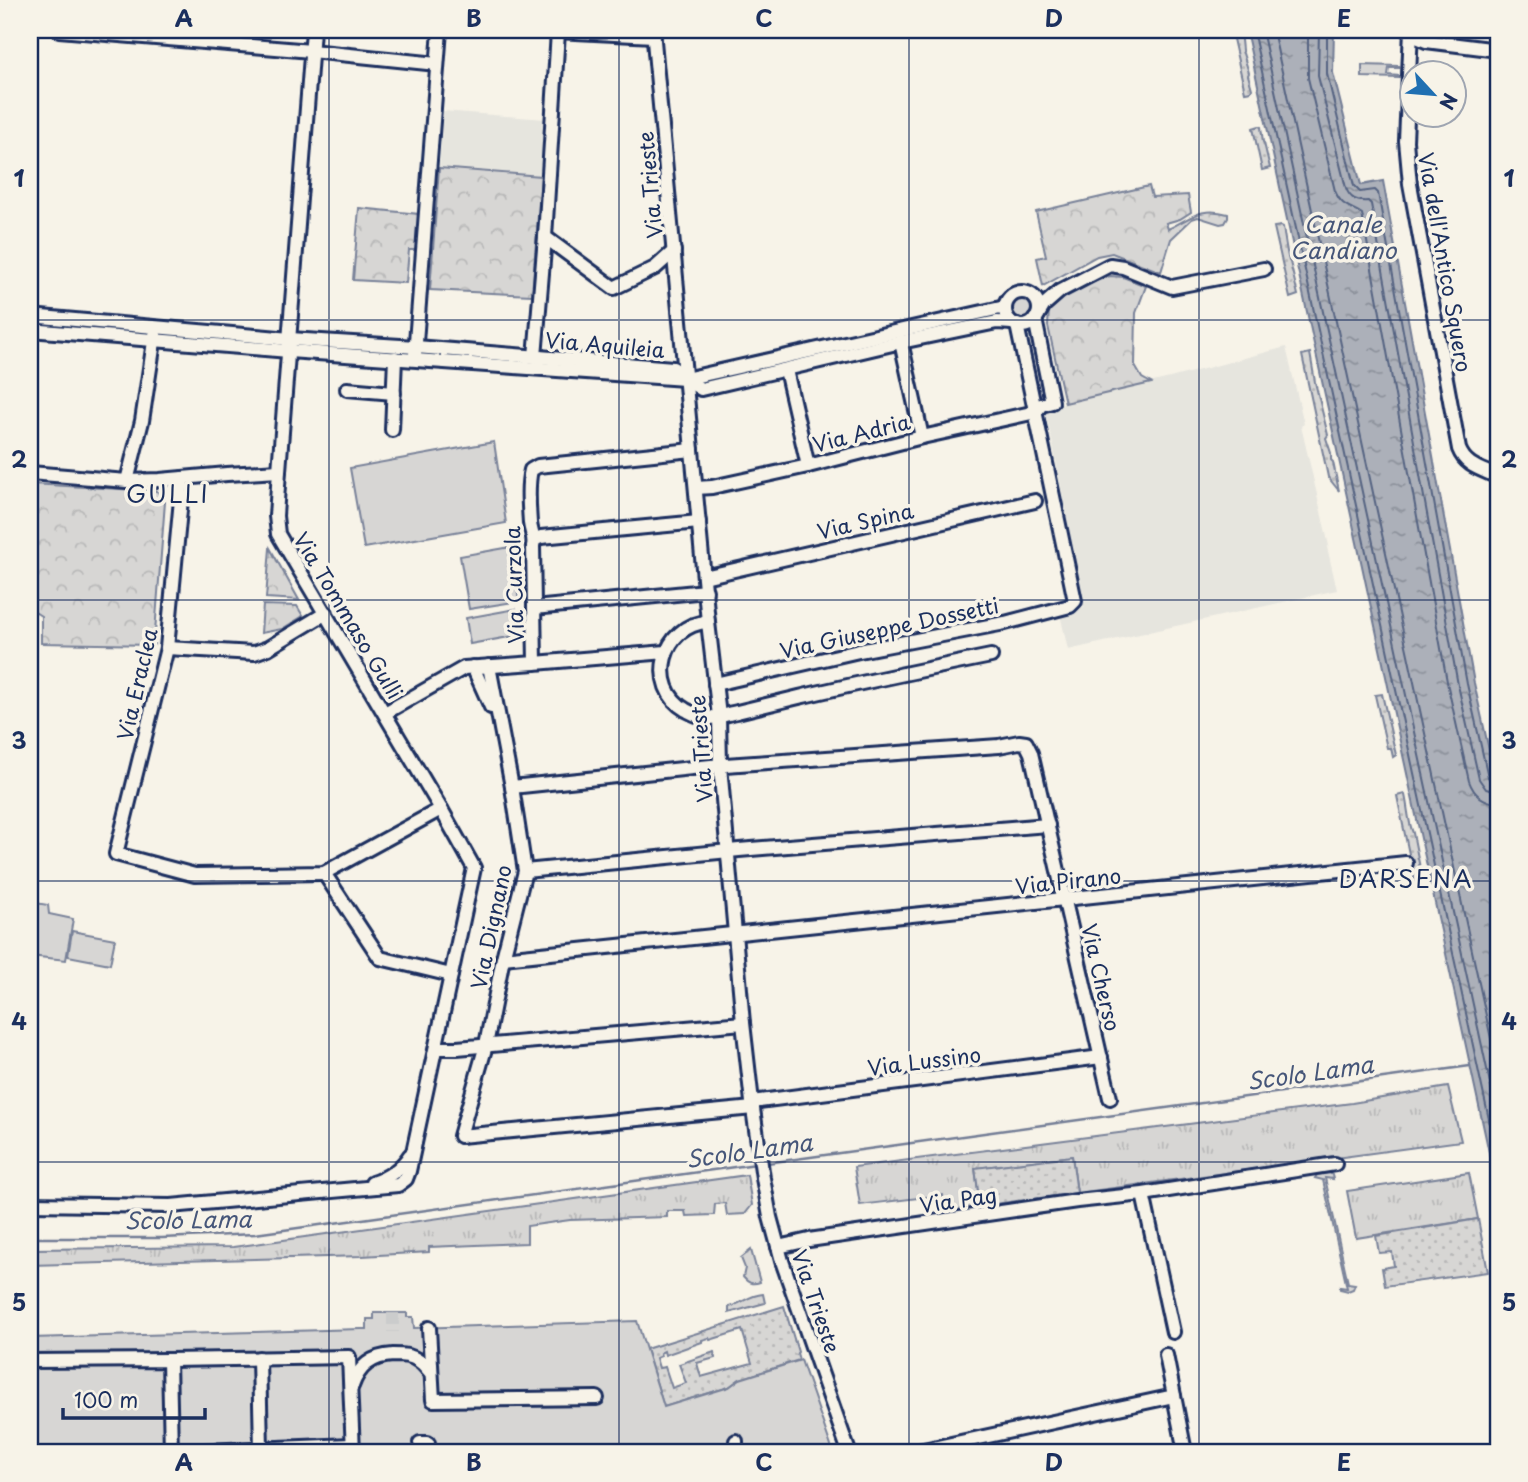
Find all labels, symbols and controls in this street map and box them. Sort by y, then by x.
text: A [175,0,193,35]
text: B [466,0,482,35]
text: C [755,0,773,35]
text: D [1045,0,1063,35]
text: E [1337,0,1351,35]
north arrow [1398,60,1468,130]
text: N [1433,89,1465,115]
street label: Via Trieste [628,130,670,240]
street label: Via dell'Antico Squero [1411,150,1481,374]
text: 1 [14,160,25,195]
text: 1 [1504,160,1515,195]
water label: Canale Candiano [1290,206,1397,267]
street label: Via Aquileia [544,323,666,365]
street label: Via Adria [809,404,914,460]
text: 2 [11,441,27,476]
text: 2 [1501,441,1517,476]
district label: GULLI [126,475,210,511]
street label: Via Spina [813,493,917,547]
street label: Via Tommaso Gulli [286,525,412,705]
street label: Via Curzola [495,526,531,644]
street label: Via Giuseppe Dossetti [776,588,1002,666]
street label: Via Eraclea [108,624,165,743]
street label: Via Trieste [680,694,720,804]
text: 3 [11,722,27,757]
text: 3 [1501,722,1517,757]
street label: Via Pirano [1013,859,1123,901]
district label: DARSENA [1338,860,1474,896]
street label: Via Dignano [461,862,519,992]
street label: Via Cherso [1074,920,1130,1034]
text: 4 [11,1003,27,1038]
text: 4 [1501,1003,1517,1038]
street label: Via Lussino [865,1037,983,1083]
water label: Scolo Lama [1245,1046,1376,1098]
water label: Scolo Lama [684,1124,815,1176]
street label: Via Pag [917,1178,999,1220]
water label: Scolo Lama [124,1200,252,1238]
street label: Via Trieste [784,1245,850,1357]
text: 5 [12,1284,26,1319]
text: 5 [1502,1284,1516,1319]
scale bar [63,1377,205,1421]
text: 100 m [74,1383,138,1415]
text: A [175,1444,193,1479]
text: B [466,1444,482,1479]
text: C [755,1444,773,1479]
text: D [1045,1444,1063,1479]
text: E [1337,1444,1351,1479]

